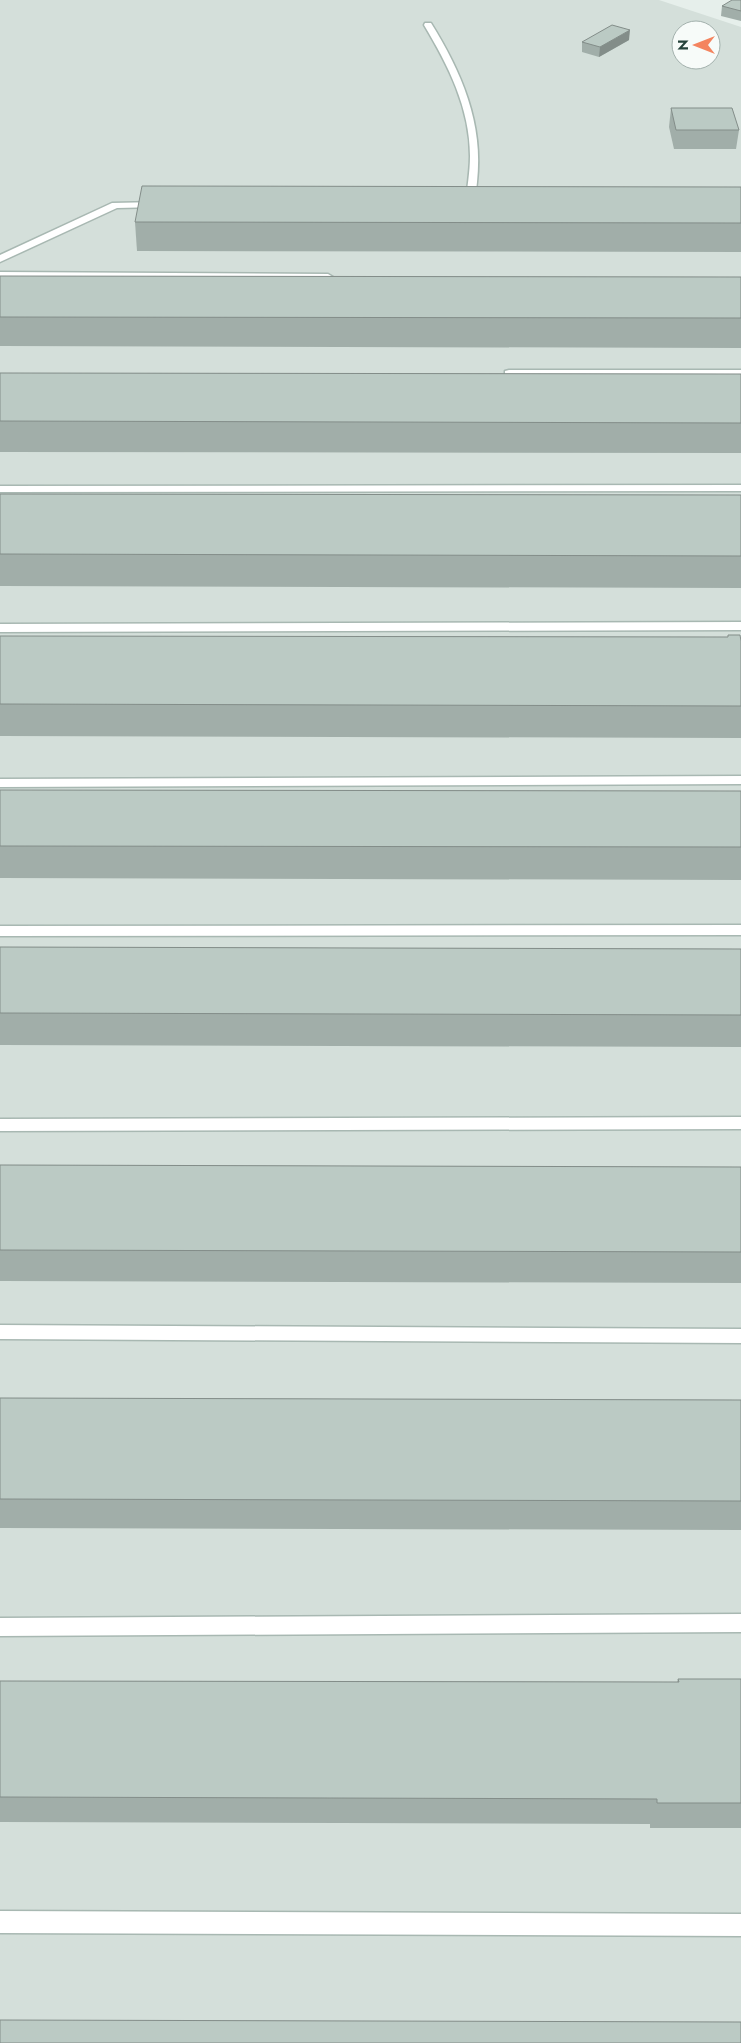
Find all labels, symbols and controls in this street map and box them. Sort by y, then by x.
north arrow [671,20,721,70]
text: N [673,39,693,51]

